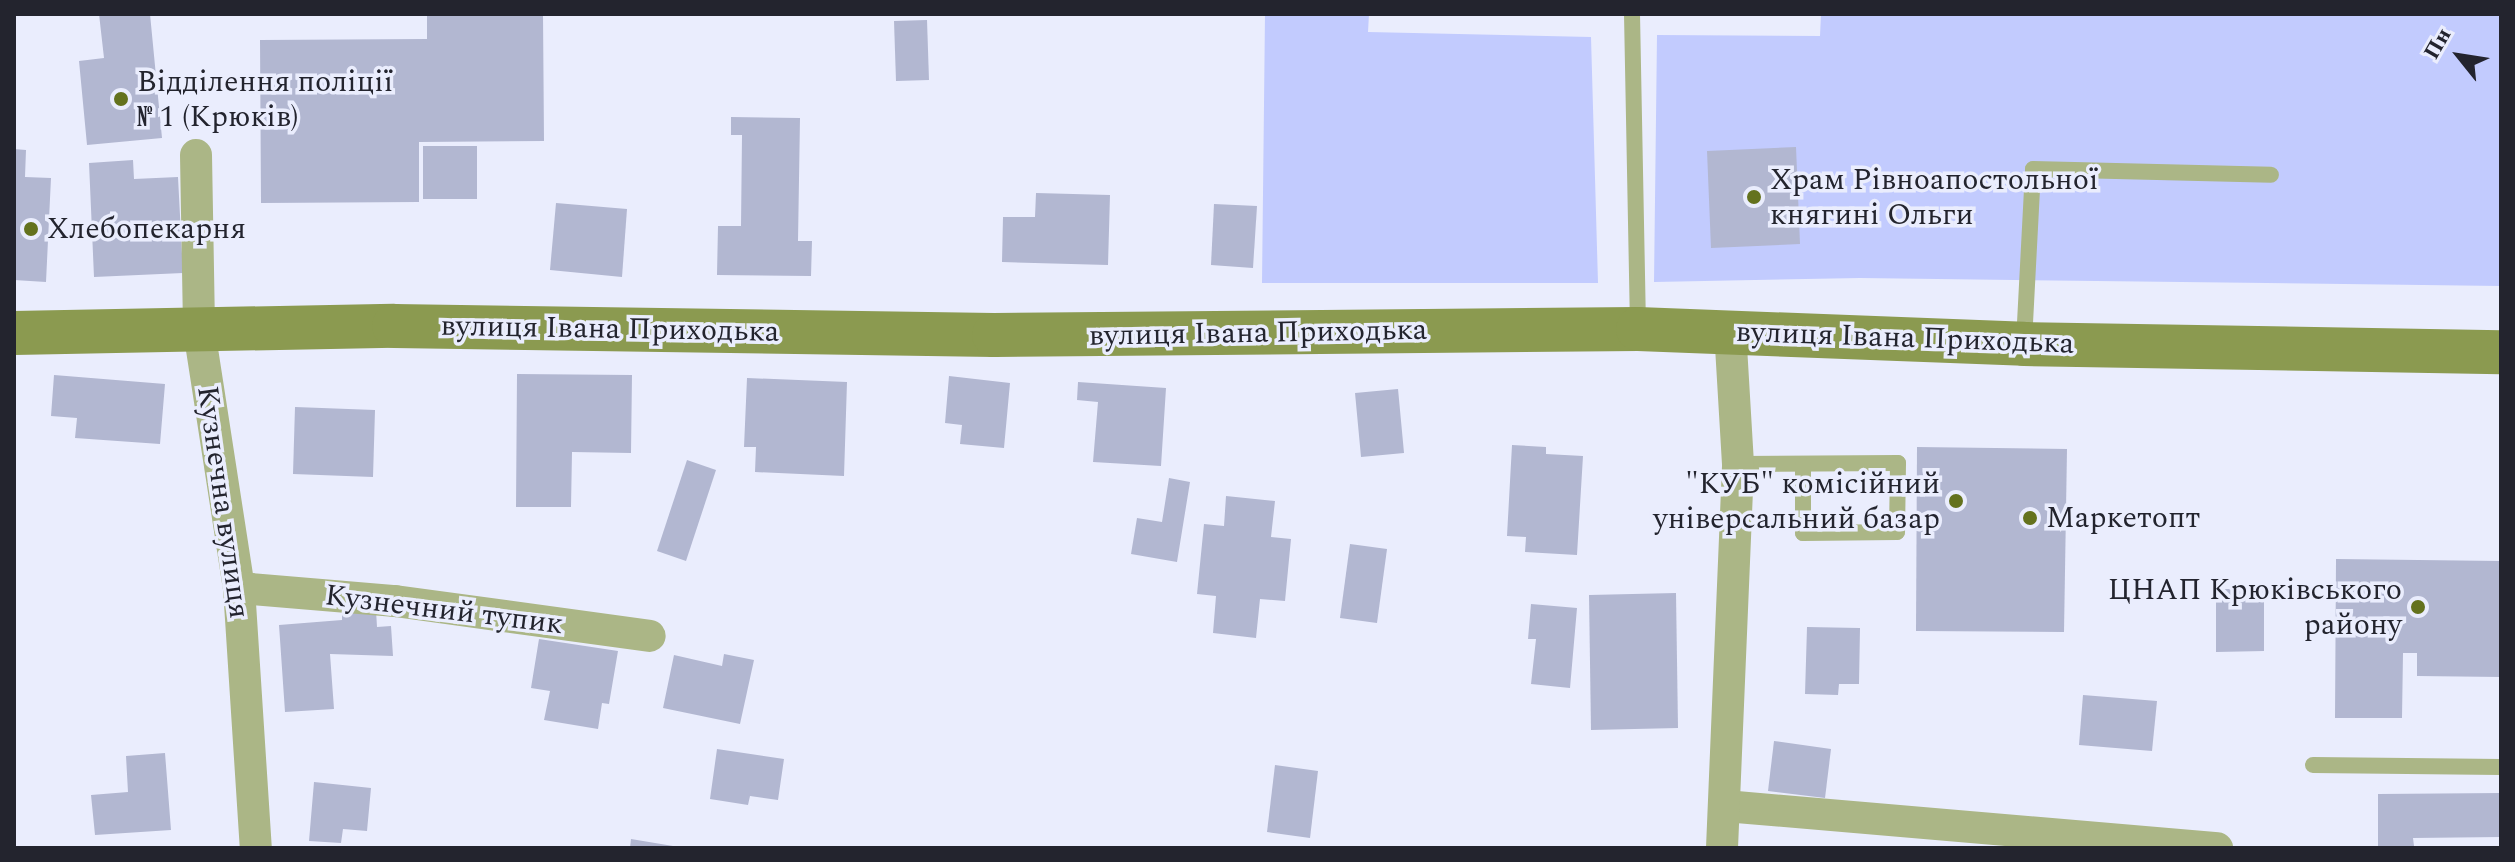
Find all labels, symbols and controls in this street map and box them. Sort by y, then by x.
north arrow [2419,16,2499,96]
text: Пн [2416,22,2460,66]
place label: Відділення поліції № 1 (Крюків) [137,64,393,134]
marker: Відділення поліції № 1 (Крюків) [112,90,130,108]
place label: Храм Рівноапостольної княгині Ольги [1770,162,2098,232]
marker: Храм Рівноапостольної княгині Ольги [1745,188,1763,206]
place label: Хлебопекарня [47,211,246,247]
marker: Хлебопекарня [22,220,40,238]
street label: вулиця Івана Приходька [440,308,780,350]
street label: вулиця Івана Приходька [1088,312,1428,354]
street label: вулиця Івана Приходька [1735,314,2075,362]
street label: Кузнечна вулиця [189,383,257,621]
place label: "КУБ" комісійний універсальний базар [1653,466,1940,536]
marker: "КУБ" комісійний універсальний базар [1947,492,1965,510]
place label: Маркетопт [2046,500,2200,536]
marker: Маркетопт [2021,509,2039,527]
place label: ЦНАП Крюківського району [2108,572,2402,642]
street label: Кузнечний тупик [323,578,565,642]
marker: ЦНАП Крюківського району [2409,598,2427,616]

